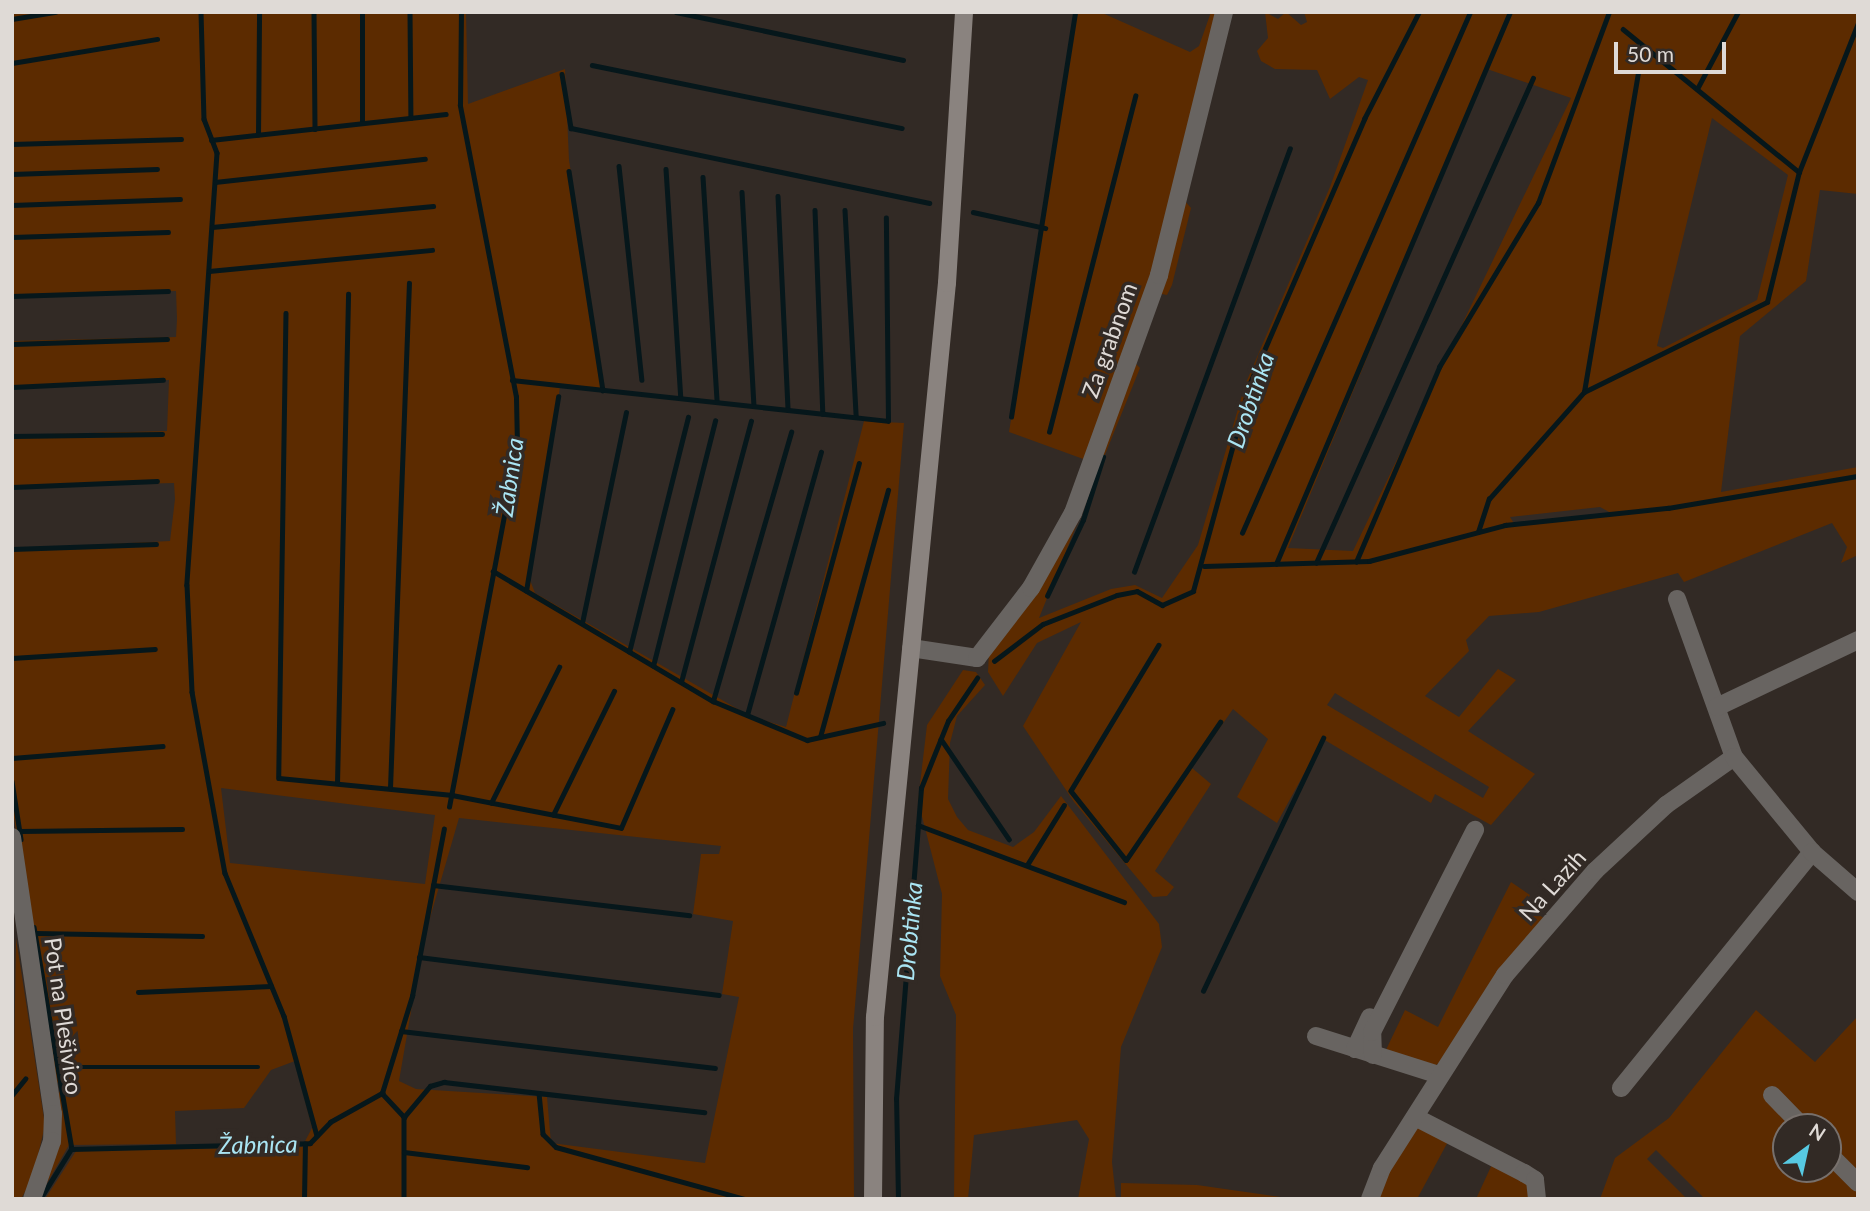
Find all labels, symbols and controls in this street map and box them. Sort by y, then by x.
scale bar [1618,28,1730,72]
text: 50 m [1627,41,1674,66]
street label: Za grabnom [1075,279,1143,401]
water label: Drobtinka [1220,348,1280,452]
water label: Žabnica [489,436,529,518]
street label: Na Lazih [1513,844,1591,926]
water label: Drobtinka [890,880,928,982]
street label: Pot na Plešivico [39,936,89,1096]
north arrow [1772,1113,1842,1183]
text: N [1805,1118,1830,1145]
water label: Žabnica [218,1129,298,1159]

